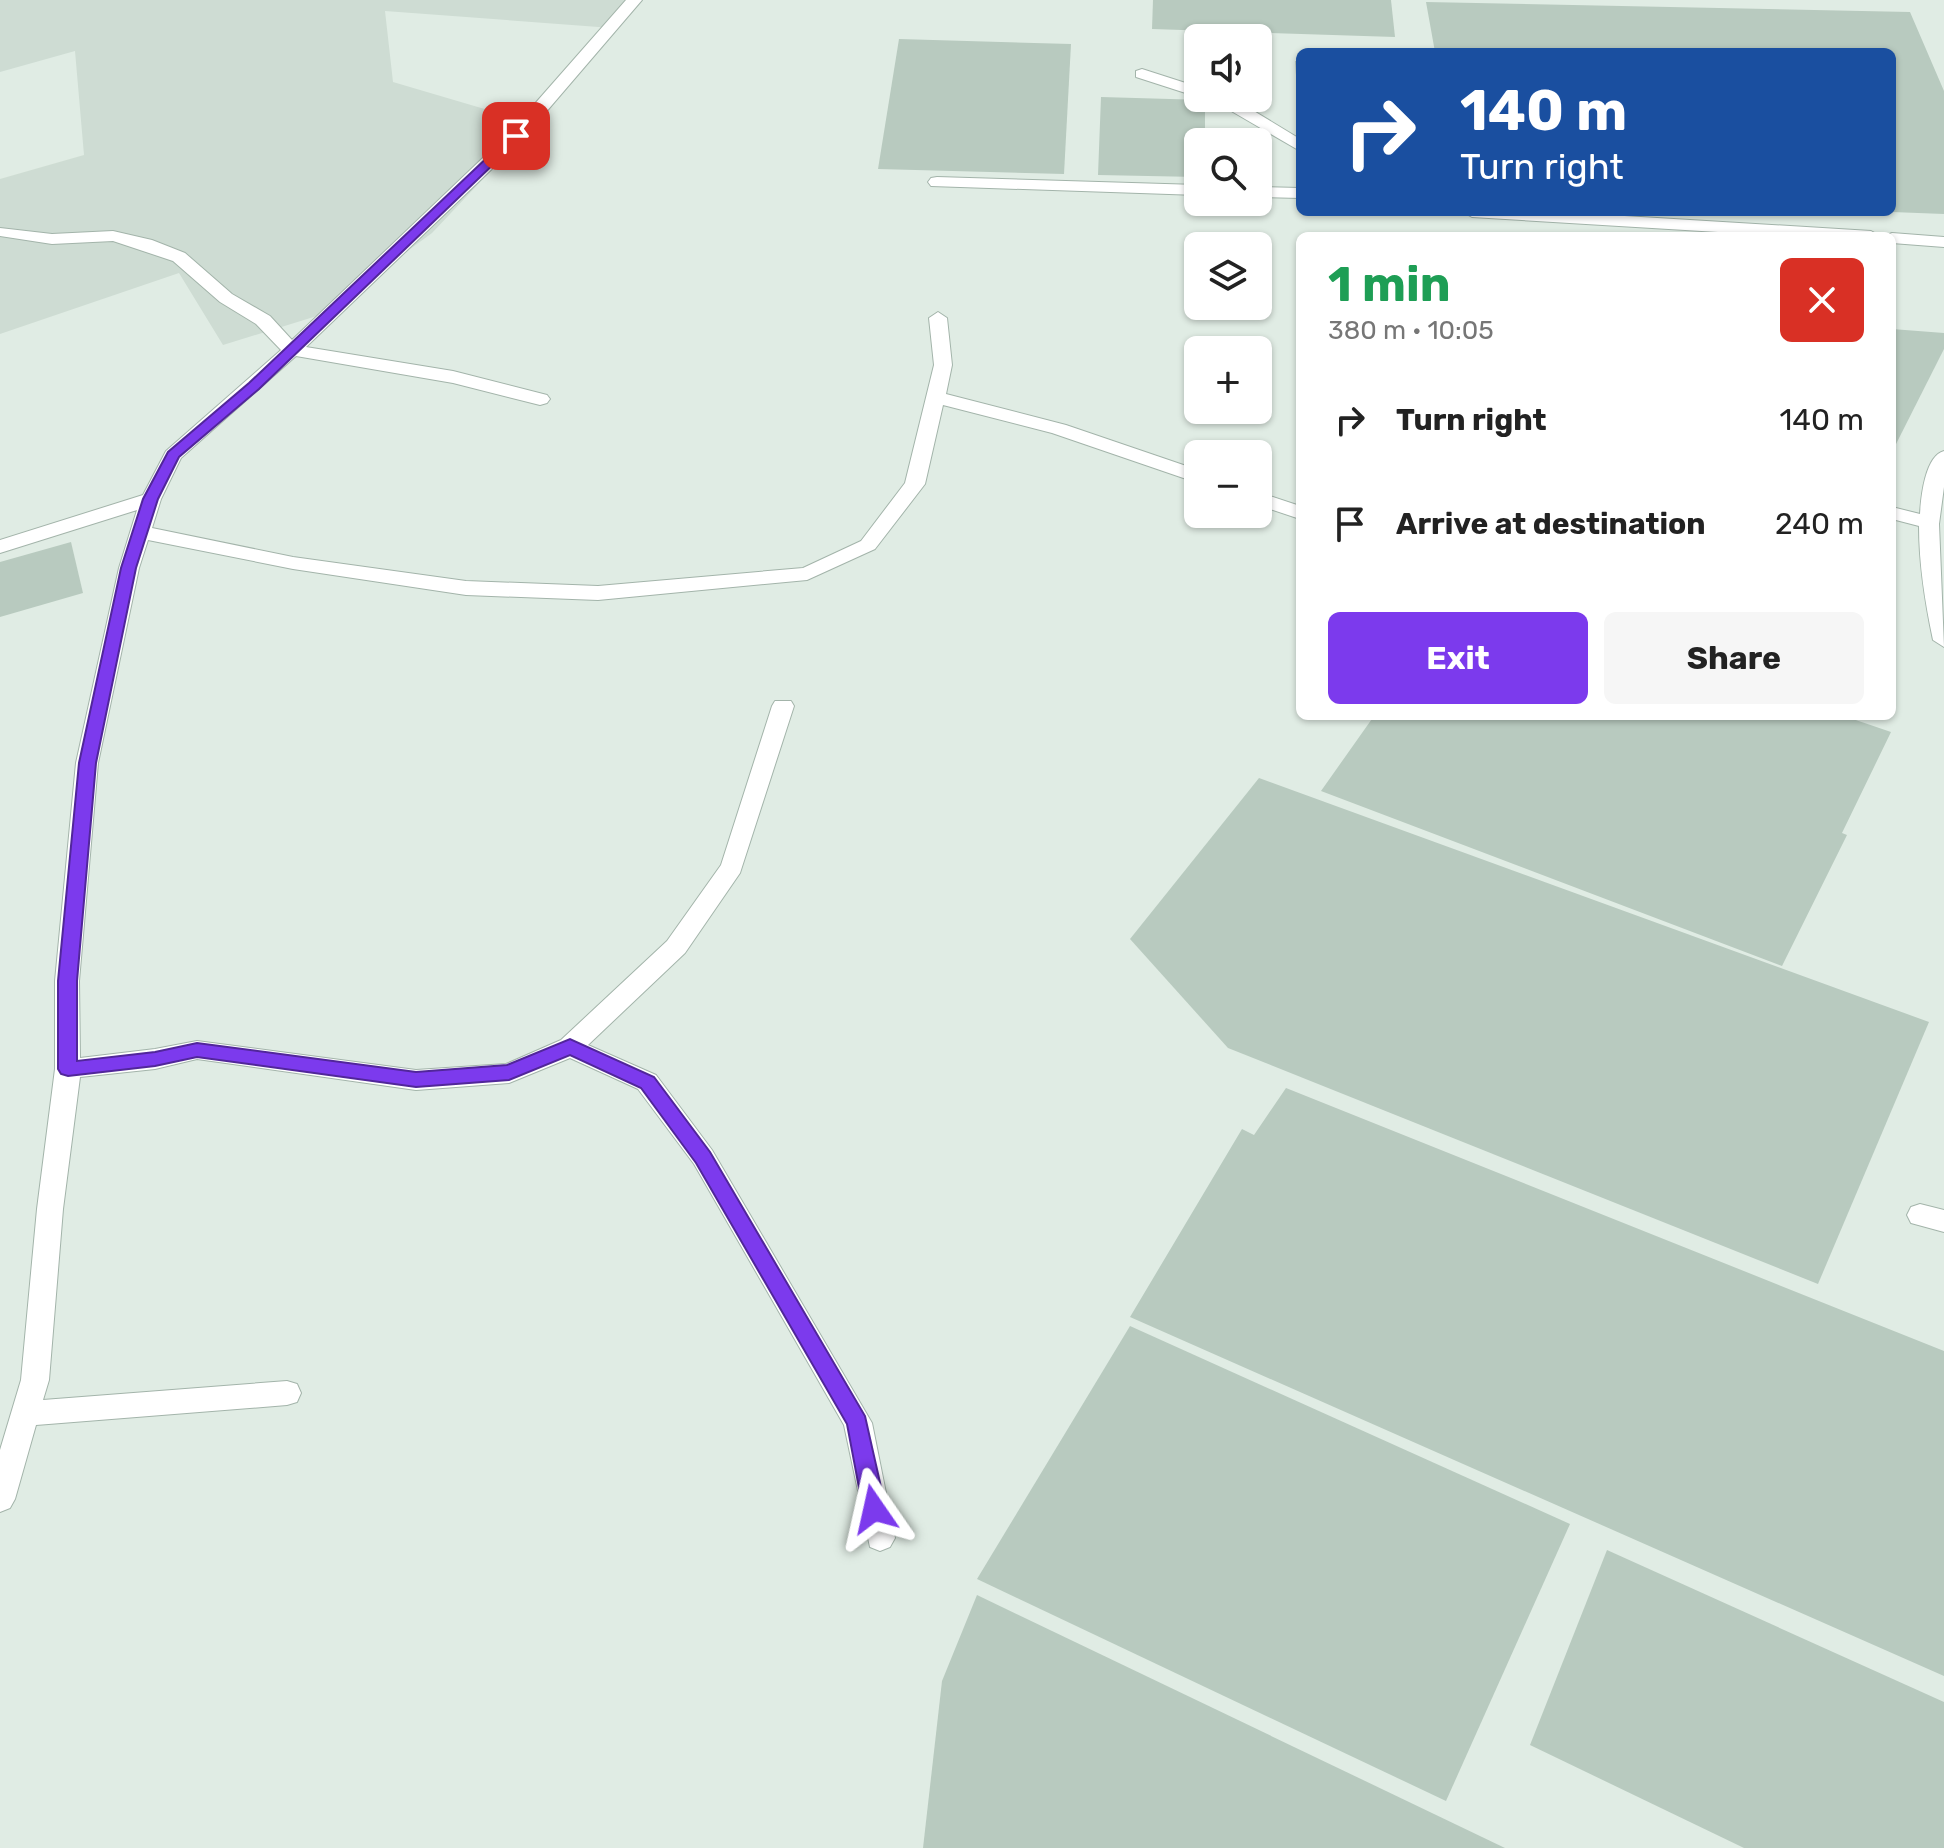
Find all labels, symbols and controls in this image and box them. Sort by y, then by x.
map controls [1184,24,1272,528]
button: sound [1184,24,1272,112]
text: 140 m [1460,78,1627,144]
icon: right [1328,80,1432,184]
pin [482,102,550,170]
icon: arrive [494,114,538,158]
button: search [1184,128,1272,216]
text: Turn right [1460,145,1624,188]
button: layers [1184,232,1272,320]
text: 1 min [1328,256,1451,313]
button: close [1780,258,1864,342]
text: 380 m · 10:05 [1328,315,1494,346]
button: + [1184,336,1272,424]
icon: right [1328,398,1372,442]
text: Turn right [1396,402,1547,438]
text: 140 m [1779,402,1864,438]
button: − [1184,440,1272,528]
icon: arrive [1328,502,1372,546]
text: Arrive at destination [1396,506,1706,542]
text: 240 m [1775,506,1864,542]
button: Exit [1328,612,1588,704]
button: Share [1604,612,1864,704]
position arrow [832,1467,916,1551]

